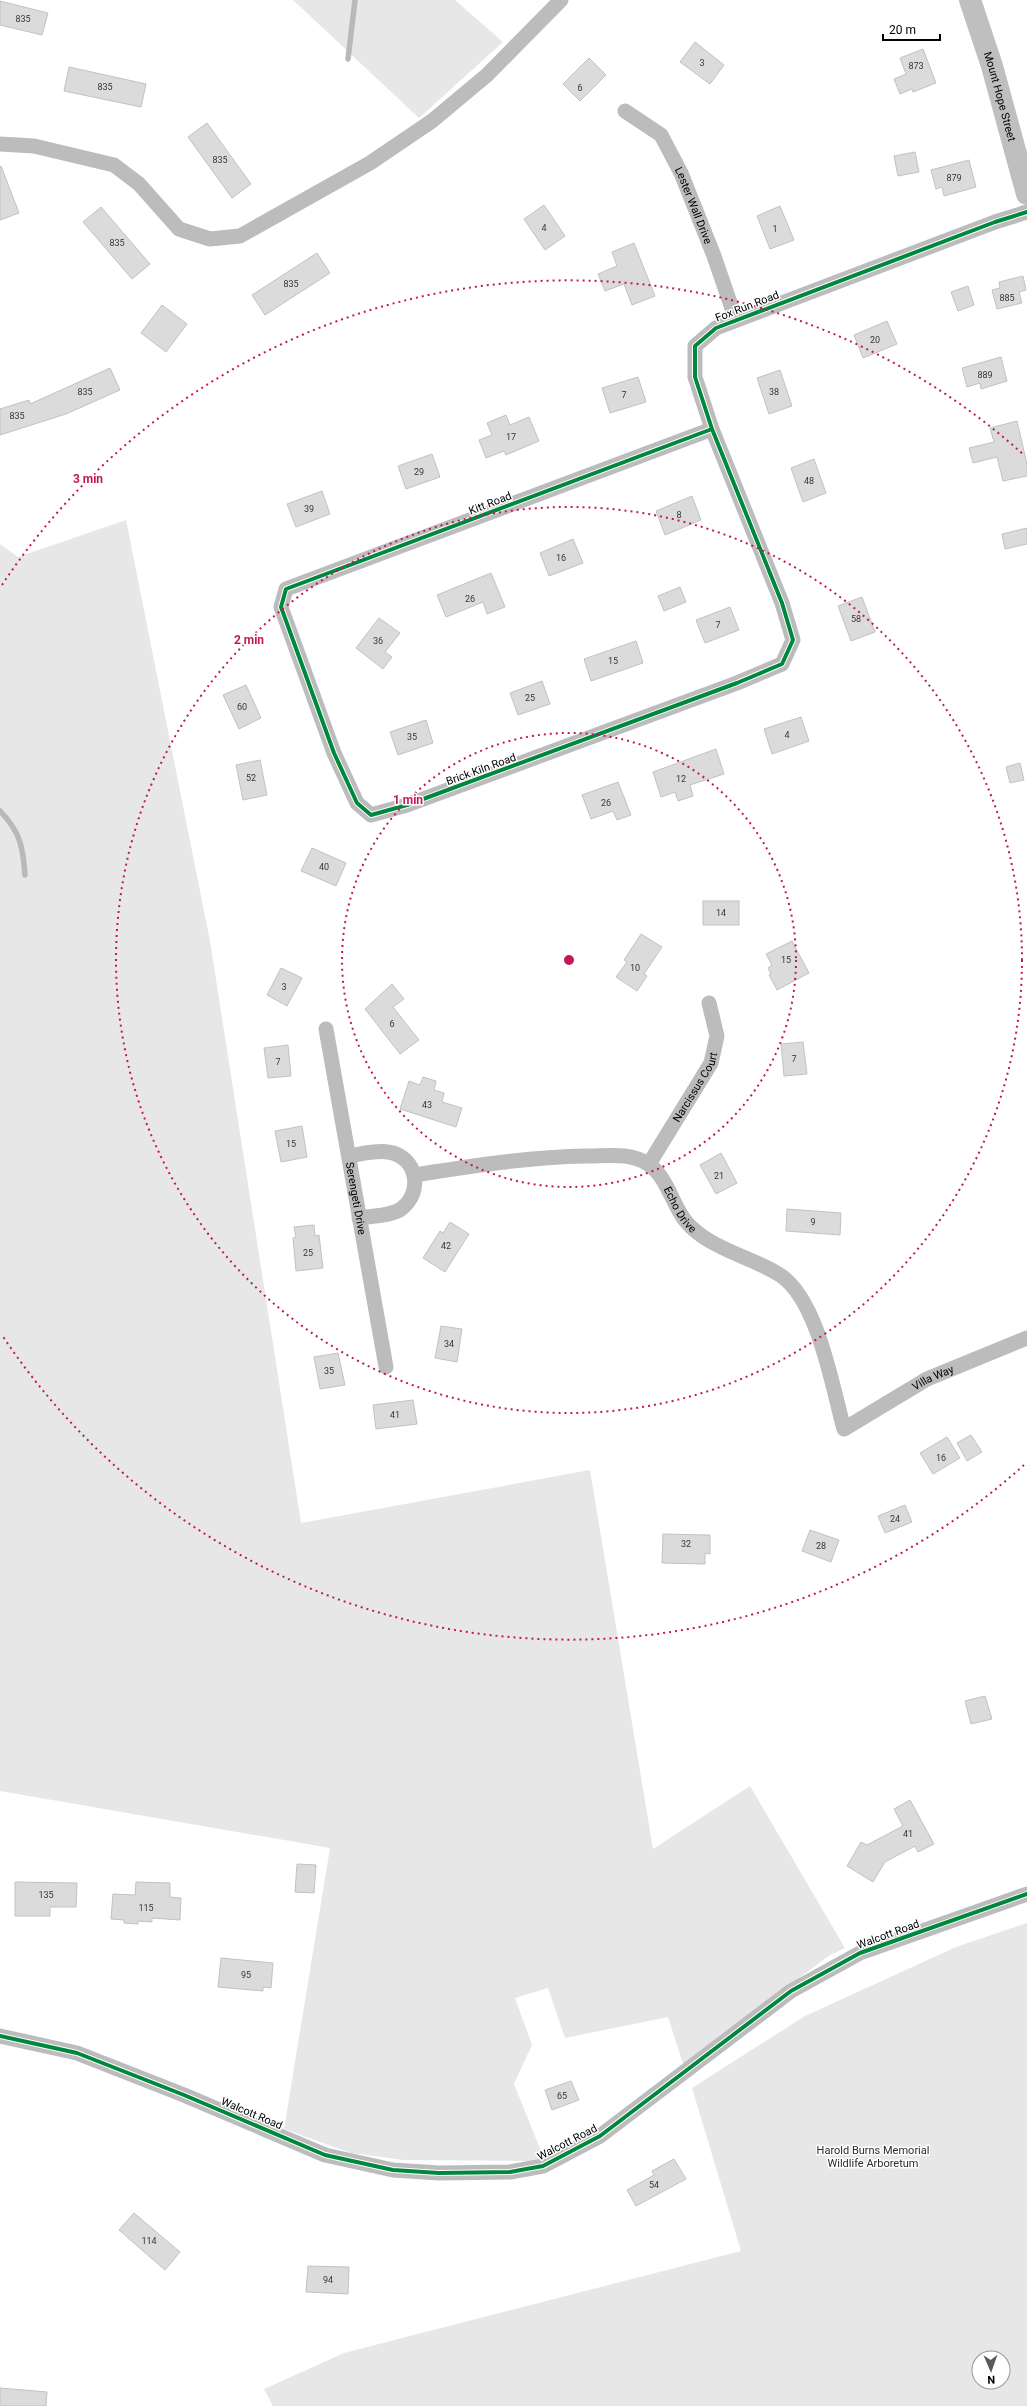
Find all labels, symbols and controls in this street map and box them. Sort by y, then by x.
house number: 835 [15,14,31,24]
scale bar [883,16,940,42]
text: 20 m [889,23,916,37]
street label: Mount Hope Street [981,50,1018,143]
house number: 3 [699,58,705,68]
house number: 873 [908,61,924,71]
house number: 835 [97,82,113,92]
house number: 6 [577,83,583,93]
house number: 835 [212,155,228,165]
street label: Lester Wall Drive [672,165,715,246]
house number: 879 [946,173,962,183]
house number: 4 [541,223,547,233]
house number: 1 [772,224,778,234]
house number: 835 [109,238,125,248]
house number: 835 [283,279,299,289]
street label: Fox Run Road [713,288,781,325]
house number: 885 [999,293,1015,303]
house number: 20 [870,335,880,345]
house number: 889 [977,370,993,380]
house number: 835 [77,387,93,397]
house number: 38 [769,387,779,397]
house number: 7 [621,390,627,400]
house number: 835 [9,411,25,421]
house number: 17 [506,432,516,442]
house number: 29 [414,467,424,477]
text: 3 min [73,472,103,486]
house number: 48 [804,476,814,486]
street label: Kitt Road [467,489,513,518]
house number: 39 [304,504,314,514]
house number: 8 [676,510,682,520]
house number: 16 [556,553,566,563]
house number: 26 [465,594,475,604]
house number: 58 [851,614,861,624]
house number: 7 [715,620,721,630]
text: 2 min [234,633,264,647]
house number: 36 [373,636,383,646]
house number: 15 [608,656,618,666]
house number: 25 [525,693,535,703]
house number: 60 [237,702,247,712]
house number: 4 [784,730,790,740]
house number: 35 [407,732,417,742]
street label: Brick Kiln Road [444,751,518,788]
house number: 52 [246,773,256,783]
house number: 12 [676,774,686,784]
text: 1 min [393,793,423,807]
house number: 26 [601,798,611,808]
house number: 40 [319,862,329,872]
house number: 14 [716,908,726,918]
centre of rings [562,953,576,967]
house number: 15 [781,955,791,965]
house number: 10 [630,963,640,973]
house number: 3 [281,982,287,992]
house number: 6 [389,1019,395,1029]
street label: Narcissus Court [670,1051,720,1125]
house number: 7 [791,1054,797,1064]
house number: 7 [275,1057,281,1067]
house number: 43 [422,1100,432,1110]
house number: 15 [286,1139,296,1149]
street label: Serengeti Drive [343,1161,368,1236]
house number: 21 [714,1171,724,1181]
street label: Echo Drive [661,1185,699,1236]
house number: 9 [810,1217,816,1227]
house number: 42 [441,1241,451,1251]
house number: 25 [303,1248,313,1258]
house number: 34 [444,1339,454,1349]
street label: Villa Way [910,1362,957,1393]
house number: 35 [324,1366,334,1376]
house number: 41 [390,1410,400,1420]
house number: 16 [936,1453,946,1463]
house number: 24 [890,1514,900,1524]
house number: 32 [681,1539,691,1549]
house number: 28 [816,1541,826,1551]
house number: 41 [903,1829,913,1839]
house number: 135 [38,1890,54,1900]
house number: 115 [138,1903,154,1913]
street label: Walcott Road [855,1917,921,1952]
house number: 95 [241,1970,251,1980]
house number: 65 [557,2091,567,2101]
street label: Walcott Road [219,2095,284,2132]
street label: Walcott Road [535,2122,599,2163]
park label: Harold Burns Memorial Wildlife Arboretum [817,2144,929,2170]
house number: 54 [649,2180,659,2190]
house number: 114 [141,2236,157,2246]
house number: 94 [323,2275,333,2285]
north arrow [971,2350,1011,2390]
text: N [987,2373,995,2386]

